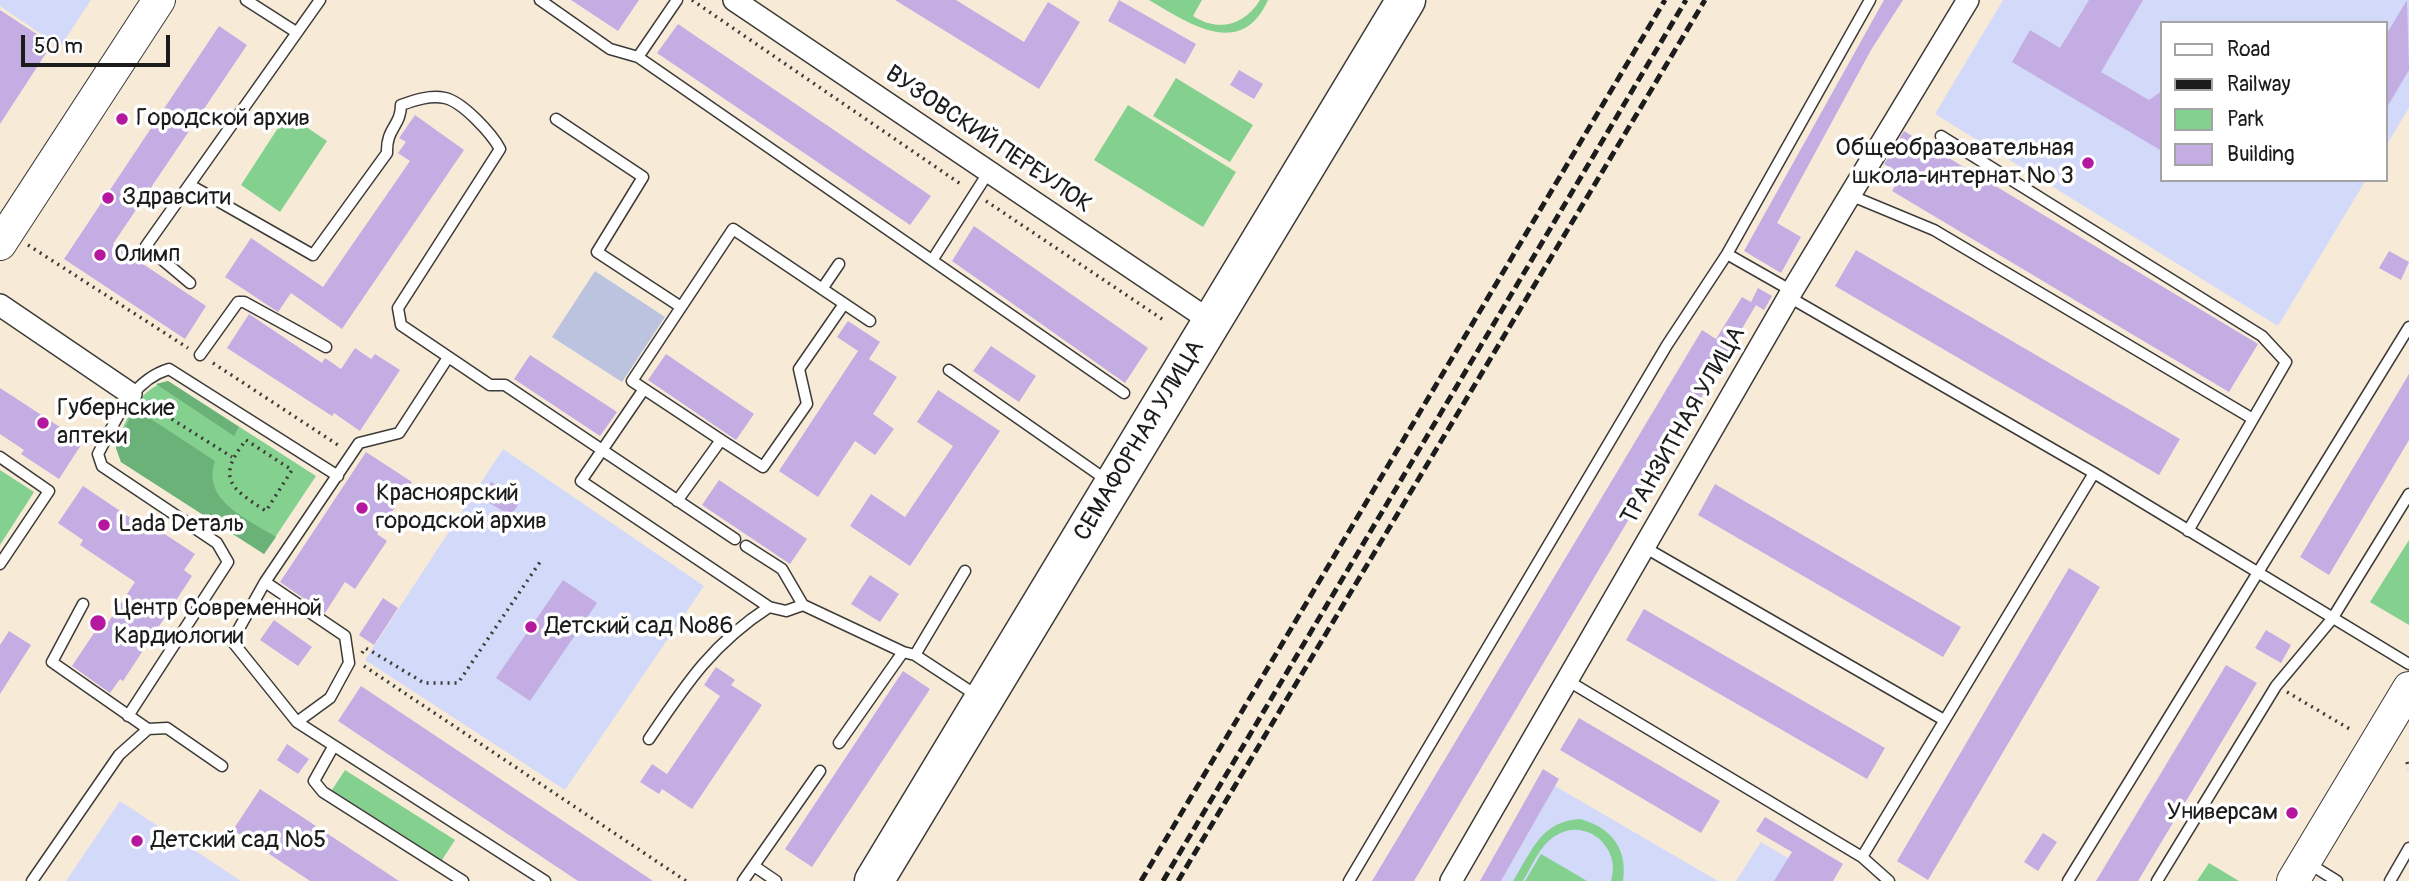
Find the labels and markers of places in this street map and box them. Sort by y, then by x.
place label: Городской архив [136,105,310,133]
marker: Городской архив [114,111,130,127]
place label: Общеобразовательная школа-интернат № 3 [1835,135,2074,191]
marker: Общеобразовательная школа-интернат № 3 [2080,155,2096,171]
place label: Здравсити [122,184,231,212]
marker: Здравсити [100,190,116,206]
place label: Олимп [114,241,181,269]
marker: Олимп [92,247,108,263]
place label: Губернские аптеки [57,395,175,451]
marker: Губернские аптеки [35,415,51,431]
place label: Красноярский городской архив [376,480,547,536]
marker: Красноярский городской архив [354,500,370,516]
place label: Lada Dеталь [118,511,245,539]
marker: Lada Dеталь [96,517,112,533]
place label: Центр Современной Кардиологии [114,595,322,651]
marker: Центр Современной Кардиологии [88,613,108,633]
place label: Детский сад №86 [545,613,733,641]
marker: Детский сад №86 [523,619,539,635]
place label: Универсам [2167,799,2278,827]
marker: Универсам [2284,805,2300,821]
place label: Детский сад №5 [151,827,326,855]
marker: Детский сад №5 [129,833,145,849]

